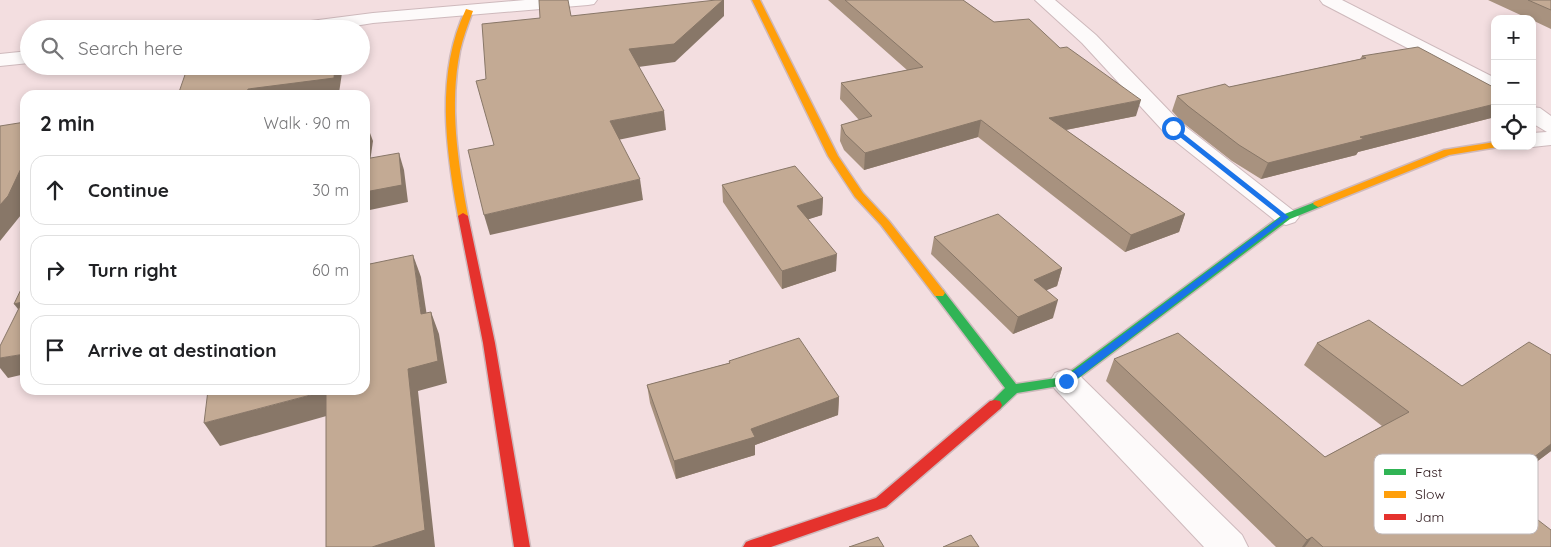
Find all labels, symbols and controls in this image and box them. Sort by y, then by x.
map controls [1491,15,1536,150]
button: + [1491,15,1536,60]
search box [20,20,370,75]
icon: search [38,34,66,62]
text: Search here [78,36,183,60]
button: − [1491,60,1536,105]
button: locate [1491,105,1536,150]
text: 2 min [40,110,95,136]
text: Walk · 90 m [263,113,350,133]
route start [1162,117,1185,140]
icon: ahead [41,176,69,204]
text: Continue [88,178,169,202]
text: 30 m [312,180,349,200]
icon: right [41,256,69,284]
text: Turn right [88,258,177,282]
text: 60 m [312,260,349,280]
icon: arrive [41,336,69,364]
text: Arrive at destination [88,338,277,362]
route end [1055,370,1078,393]
legend [1374,454,1538,534]
text: Fast [1415,463,1443,481]
text: Slow [1415,485,1445,503]
text: Jam [1415,508,1444,526]

